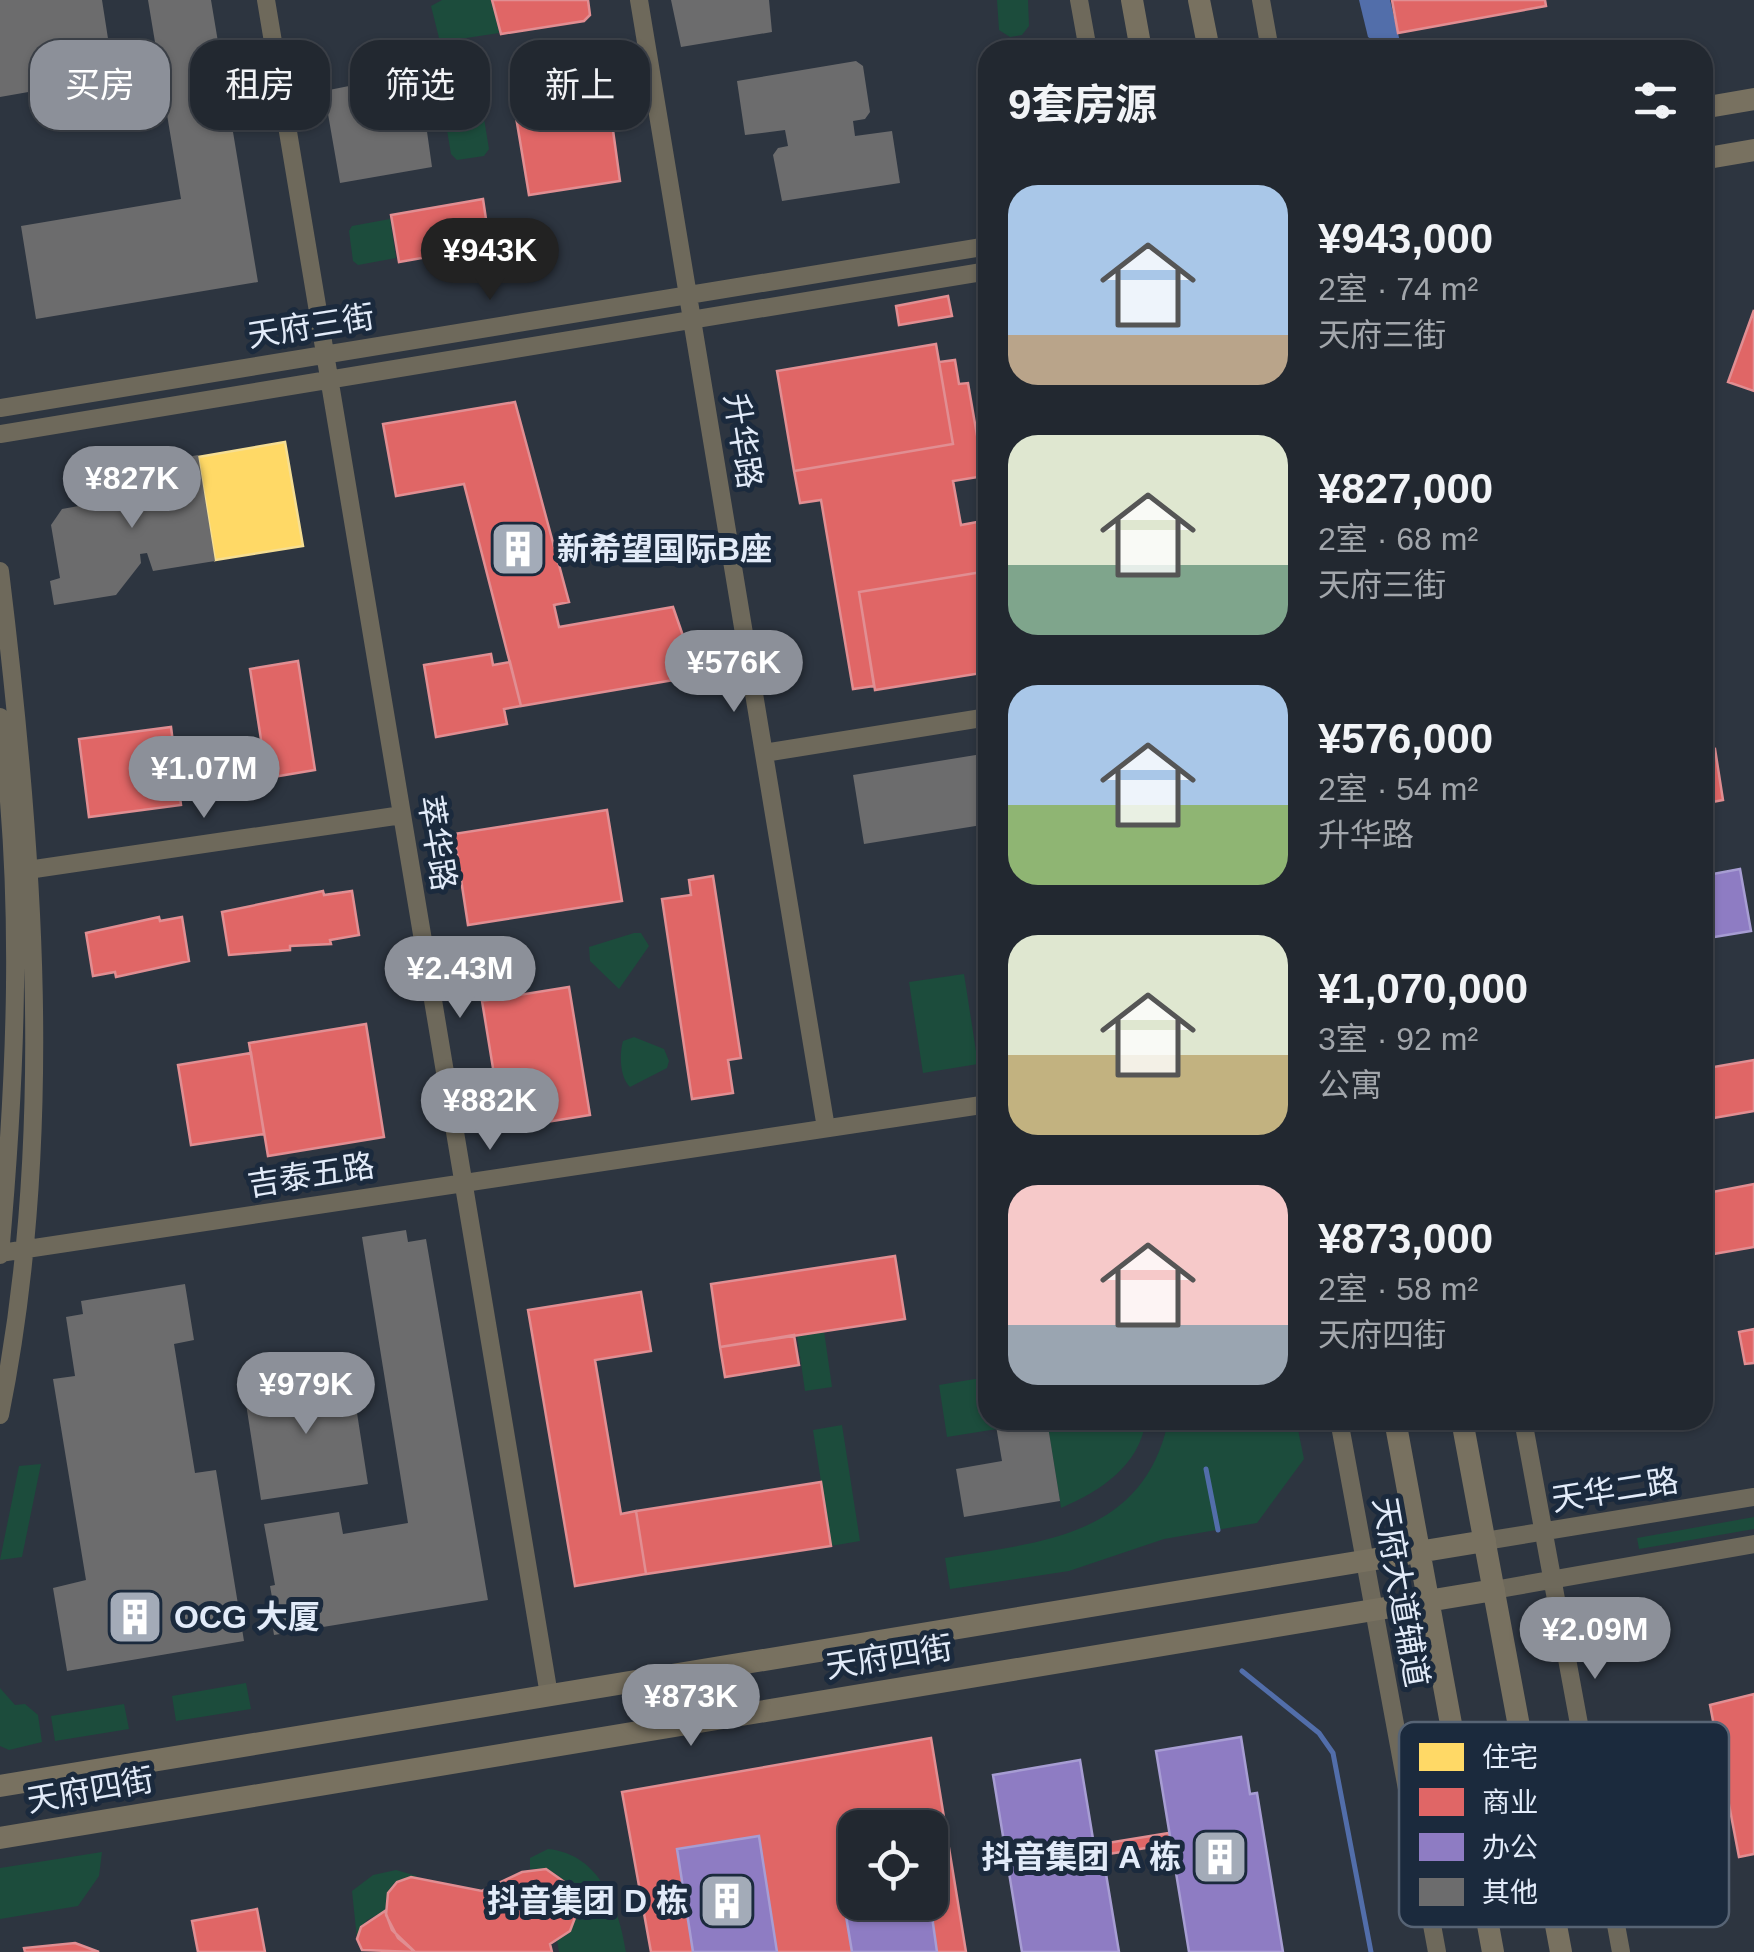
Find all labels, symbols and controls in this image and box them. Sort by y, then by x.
chip: 买房 [30,40,170,130]
chip: 租房 [190,40,330,130]
chip: 筛选 [350,40,490,130]
chip: 新上 [510,40,650,130]
icon: filters [1628,73,1683,128]
text: 9套房源 [1008,81,1157,128]
text: ¥943,000 [1318,215,1493,262]
pin: ¥943K [420,218,560,303]
icon: home [1088,225,1208,345]
text: ¥943K [443,232,537,268]
text: 2室 · 74 m² [1318,271,1478,307]
street label: 天府三街 [245,298,377,354]
text: 天府三街 [1318,317,1446,353]
street label: 升华路 [718,391,768,491]
pin: ¥827K [62,446,202,531]
text: ¥827K [85,460,179,496]
text: ¥827,000 [1318,465,1493,512]
icon: home [1088,475,1208,595]
building icon: 新希望国际B座 [488,519,548,579]
text: 2室 · 68 m² [1318,521,1478,557]
place label: 新希望国际B座 [557,531,772,567]
text: 天府三街 [1318,567,1446,603]
pin: ¥576K [664,630,804,715]
text: ¥576K [687,644,781,680]
text: ¥576,000 [1318,715,1493,762]
icon: home [1088,725,1208,845]
pin: ¥1.07M [123,736,285,821]
text: ¥1.07M [151,750,257,786]
text: 2室 · 54 m² [1318,771,1478,807]
street label: 萃华路 [412,793,462,893]
text: 升华路 [1318,817,1414,853]
pin: ¥2.43M [379,936,541,1021]
text: ¥2.43M [407,950,513,986]
text: ¥1,070,000 [1318,965,1528,1012]
icon: home [1088,975,1208,1095]
text: 3室 · 92 m² [1318,1021,1478,1057]
text: 公寓 [1318,1067,1382,1103]
pin: ¥882K [420,1068,560,1153]
text: ¥882K [443,1082,537,1118]
street label: 吉泰五路 [245,1147,377,1203]
text: ¥873,000 [1318,1215,1493,1262]
icon: home [1088,1225,1208,1345]
text: 2室 · 58 m² [1318,1271,1478,1307]
text: 天府四街 [1318,1317,1446,1353]
pin: ¥979K [236,1352,376,1437]
text: ¥979K [259,1366,353,1402]
street label: 天华二路 [1549,1462,1681,1518]
street label: 天府大道辅道 [1367,1494,1435,1690]
building icon: OCG 大厦 [105,1587,165,1647]
pin: ¥2.09M [1514,1597,1676,1682]
place label: OCG 大厦 [174,1599,320,1635]
text: ¥2.09M [1542,1611,1648,1647]
street label: 天府四街 [823,1629,955,1685]
pin: ¥873K [621,1664,761,1749]
text: ¥873K [644,1678,738,1714]
legend [1399,1722,1729,1927]
text: 住宅 [1482,1742,1538,1773]
street label: 天府四街 [24,1761,156,1819]
text: 商业 [1482,1787,1538,1818]
map controls [838,1810,948,1920]
button: locate [838,1810,948,1920]
building icon: 抖音集团 A 栋 [1190,1827,1250,1887]
text: 办公 [1482,1832,1538,1863]
place label: 抖音集团 A 栋 [981,1839,1181,1875]
building icon: 抖音集团 D 栋 [697,1871,757,1931]
text: 其他 [1482,1877,1538,1908]
place label: 抖音集团 D 栋 [487,1883,688,1919]

